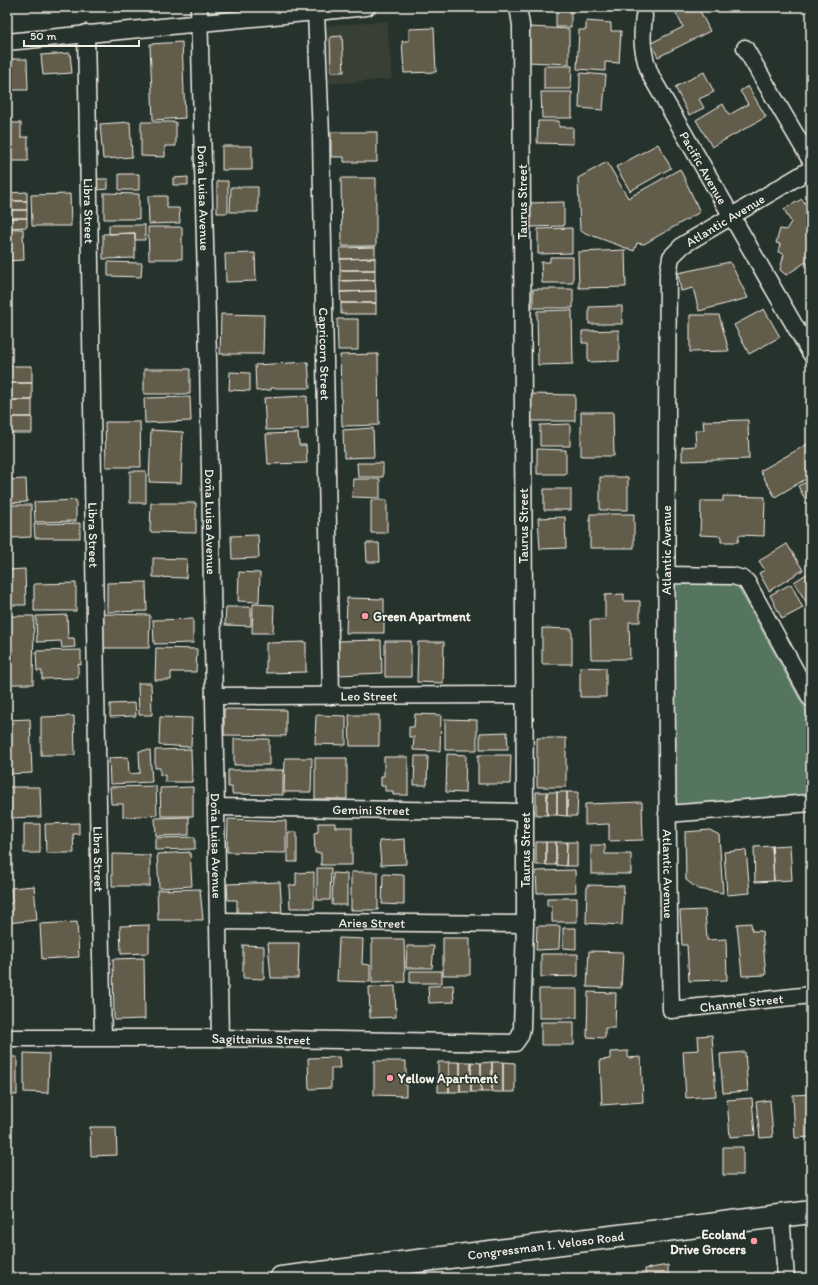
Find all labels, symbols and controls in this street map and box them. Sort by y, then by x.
scale bar [24,22,139,48]
text: 50 m [30,29,56,43]
street label: Pacific Avenue [676,129,730,207]
street label: Doña Luisa Avenue [195,145,212,251]
street label: Taurus Street [515,164,530,240]
street label: Libra Street [81,178,97,244]
street label: Atlantic Avenue [683,191,767,250]
street label: Capricorn Street [316,307,333,400]
street label: Doña Luisa Avenue [202,469,219,575]
street label: Taurus Street [516,488,531,564]
street label: Libra Street [85,502,101,568]
street label: Atlantic Avenue [659,505,674,595]
place label: Green Apartment [373,609,471,625]
marker: Green Apartment [360,611,370,621]
street label: Leo Street [341,688,398,704]
street label: Doña Luisa Avenue [208,793,225,899]
street label: Gemini Street [332,802,410,818]
street label: Taurus Street [518,812,533,888]
street label: Libra Street [90,826,107,892]
street label: Atlantic Avenue [660,829,676,919]
street label: Aries Street [339,915,405,931]
street label: Channel Street [699,991,784,1015]
street label: Sagittarius Street [212,1031,311,1048]
place label: Yellow Apartment [397,1071,498,1087]
marker: Yellow Apartment [385,1073,395,1083]
place label: Ecoland Drive Grocers [670,1227,747,1257]
street label: Congressman I. Veloso Road [467,1228,625,1263]
marker: Ecoland Drive Grocers [749,1236,759,1246]

